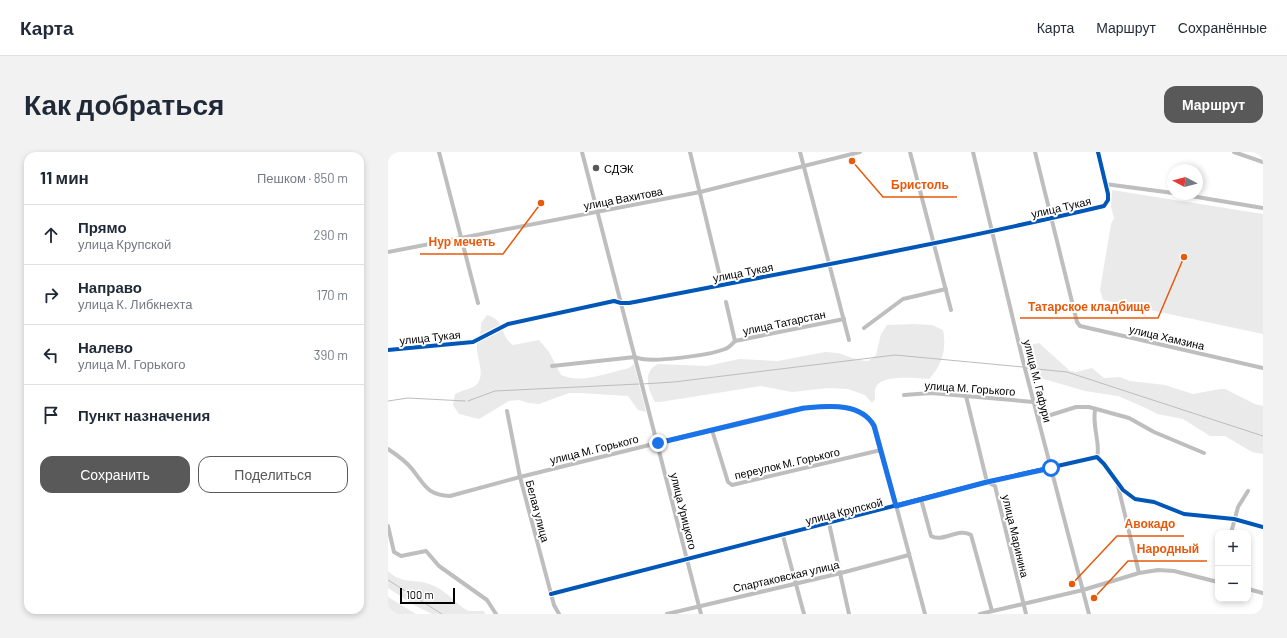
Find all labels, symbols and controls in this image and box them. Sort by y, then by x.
text: Карта [20,16,74,39]
text: Карта [1037,19,1074,36]
text: Маршрут [1096,19,1156,36]
text: Сохранённые [1178,19,1267,36]
button: Маршрут [1164,86,1263,123]
text: Как добраться [24,87,224,121]
place label: СДЭК [604,162,634,175]
marker: СДЭК [591,163,601,173]
north arrow [1167,164,1203,200]
text: 11 мин [40,167,89,187]
text: Пешком · 850 m [257,170,348,186]
callout: Бристоль [883,173,957,197]
text: Бристоль [891,177,949,192]
street label: улица Вахитова [582,184,665,212]
street label: улица Тукая [1030,194,1092,220]
text: Прямо [78,218,127,236]
icon: ahead [40,224,62,246]
text: 290 m [314,227,348,243]
callout: Нур мечеть [420,230,503,254]
text: Нур мечеть [429,234,495,249]
text: улица Крупской [78,236,171,252]
street label: улица Тукая [712,260,774,284]
text: Направо [78,278,142,296]
icon: right [40,284,62,306]
text: 170 m [317,287,348,303]
callout: Татарское кладбище [1020,294,1158,318]
text: улица К. Либкнехта [78,296,193,312]
text: Татарское кладбище [1028,299,1150,314]
street label: улица Татарстан [741,307,827,337]
street label: улица Хамзина [1128,322,1207,352]
street label: улица Тукая [399,327,461,347]
text: Налево [78,338,133,356]
street label: улица М. Гафури [1021,338,1055,424]
icon: left [40,344,62,366]
text: 390 m [314,347,348,363]
text: улица М. Горького [78,356,186,372]
street label: улица М. Горького [924,378,1016,398]
icon: arrive [40,404,62,426]
text: Пункт назначения [78,406,210,424]
street label: улица М. Горького [548,432,640,466]
route end [649,434,667,452]
street label: переулок М. Горького [733,445,841,481]
button: Сохранить [40,456,190,493]
button: Поделиться [198,456,348,493]
route start [1042,459,1060,477]
street label: улица Урицкого [668,471,700,551]
street label: Белая улица [523,478,553,544]
street label: улица Маринина [1000,493,1032,579]
street label: улица Крупской [804,495,884,527]
callout: Авокадо [1117,512,1184,536]
text: Авокадо [1125,516,1175,531]
map controls [1215,530,1251,602]
button: + [1215,530,1251,566]
callout: Народный [1128,537,1207,561]
text: Народный [1137,541,1199,556]
street label: Спартаковская улица [732,557,841,595]
button: − [1215,566,1251,602]
scale bar [400,586,455,605]
text: 100 m [406,588,434,601]

